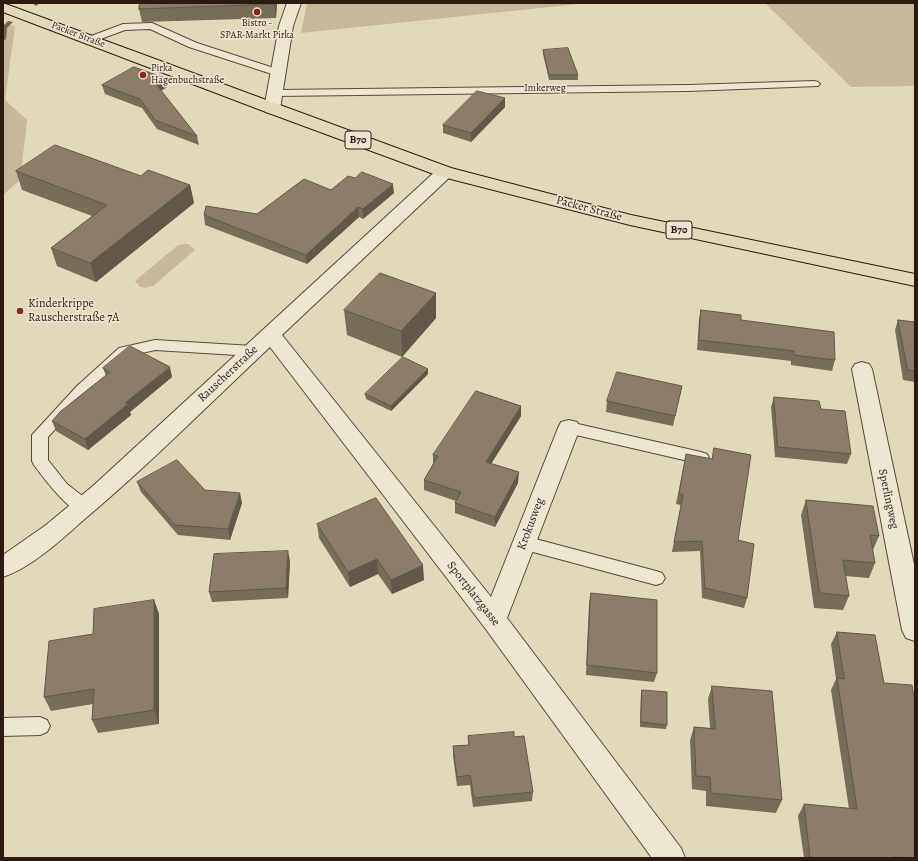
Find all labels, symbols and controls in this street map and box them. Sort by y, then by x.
marker: Bistro - SPAR-Markt Pirka [252,7,262,17]
place label: Bistro - SPAR-Markt Pirka [220,18,294,42]
street label: Packer Straße [49,19,107,51]
place label: Pirka Hagenbuchstraße [151,63,224,86]
marker: Pirka Hagenbuchstraße [138,70,148,80]
street label: Imkerweg [524,83,566,95]
road number: B70 [345,131,371,149]
street label: Packer Straße [554,193,624,225]
road number: B70 [666,221,692,239]
place label: Kinderkrippe Rauscherstraße 7A [28,297,119,325]
marker: Kinderkrippe Rauscherstraße 7A [15,306,25,316]
street label: Rauscherstraße [195,343,261,405]
street label: Sperlingweg [875,468,901,530]
street label: Krokusweg [514,496,548,552]
street label: Sportplatzgasse [443,559,503,629]

